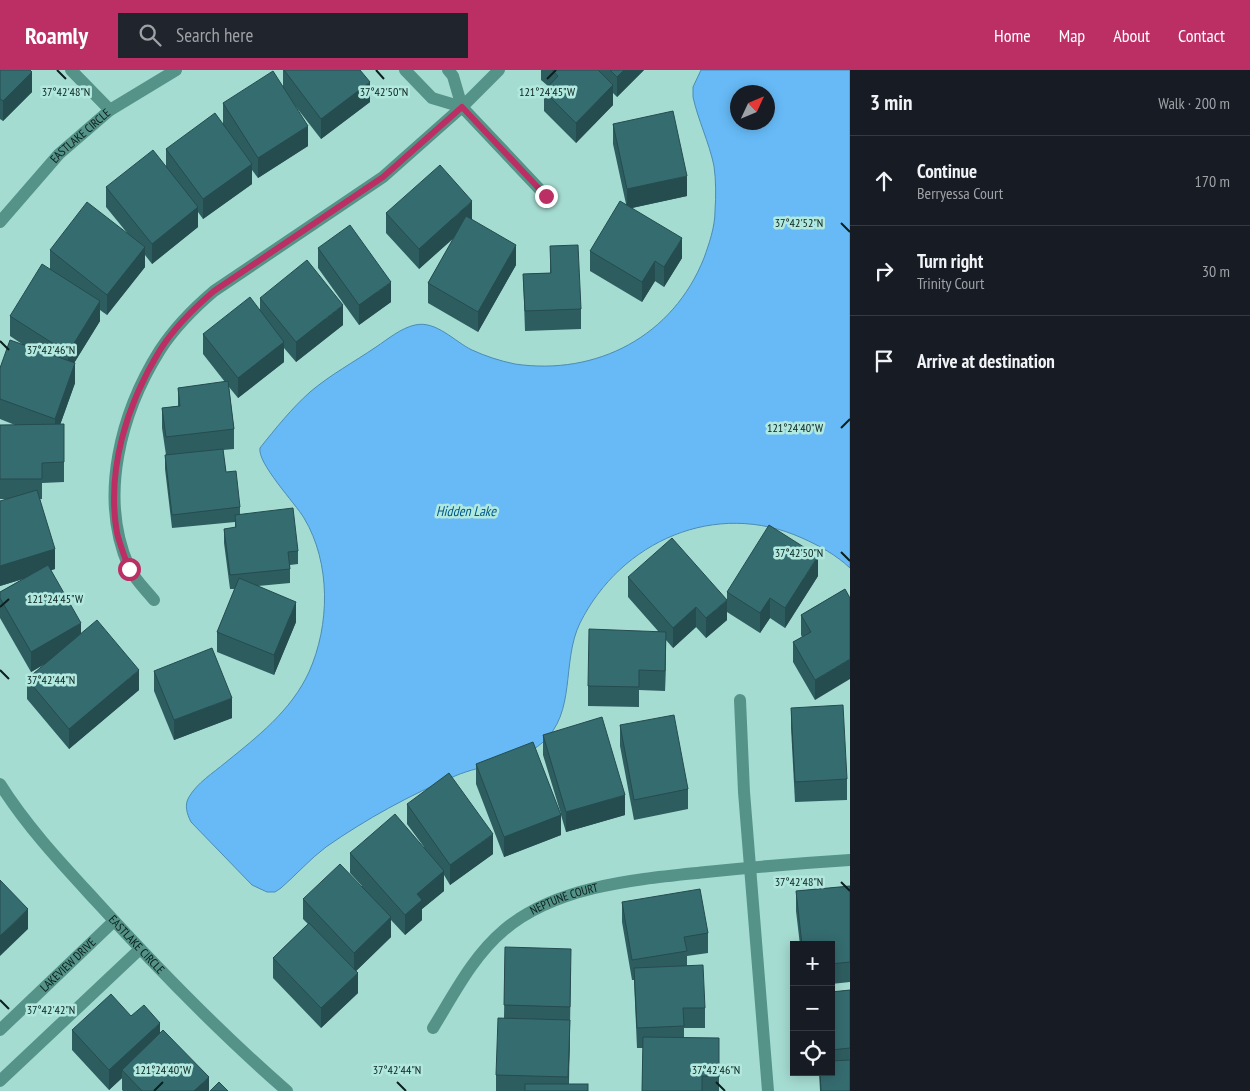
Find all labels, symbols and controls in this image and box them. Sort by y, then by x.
search box [118,13,468,58]
text: Roamly [25,20,88,51]
icon: search [136,21,164,49]
text: Search here [176,23,253,47]
text: Home [994,24,1031,47]
text: Map [1059,24,1085,47]
text: About [1113,24,1150,47]
text: Contact [1178,24,1225,47]
text: 37°42'48"N [42,84,90,99]
text: 37°42'50"N [360,84,408,99]
text: 121°24'45"W [519,84,575,99]
north arrow [730,85,775,130]
text: 3 min [870,89,912,116]
text: Walk · 200 m [1158,93,1230,113]
street label: EASTLAKE CIRCLE [47,105,113,166]
text: Continue [917,159,977,183]
icon: ahead [870,167,898,195]
text: 170 m [1195,171,1230,191]
text: Berryessa Court [917,183,1003,203]
route end [535,185,558,208]
text: 37°42'52"N [775,215,823,230]
text: Turn right [917,249,983,273]
icon: right [870,257,898,285]
text: 30 m [1202,261,1230,281]
text: Trinity Court [917,273,984,293]
text: 37°42'46"N [27,342,75,357]
icon: arrive [870,347,898,375]
text: Arrive at destination [917,349,1055,373]
text: 121°24'40"W [767,420,823,435]
water label: Hidden Lake [436,502,497,520]
text: 37°42'50"N [775,545,823,560]
route start [118,558,141,581]
text: 121°24'45"W [27,591,83,606]
text: 37°42'44"N [27,672,75,687]
text: 37°42'48"N [775,874,823,889]
street label: NEPTUNE COURT [527,879,600,918]
street label: EASTLAKE CIRCLE [106,912,168,977]
street label: LAKEVIEW DRIVE [37,935,99,995]
map controls [790,941,835,1076]
button: + [790,941,835,986]
button: − [790,986,835,1031]
text: 37°42'42"N [27,1002,75,1017]
button: locate [790,1031,835,1076]
text: 121°24'40"W [135,1062,191,1077]
text: 37°42'44"N [373,1062,421,1077]
text: 37°42'46"N [692,1062,740,1077]

